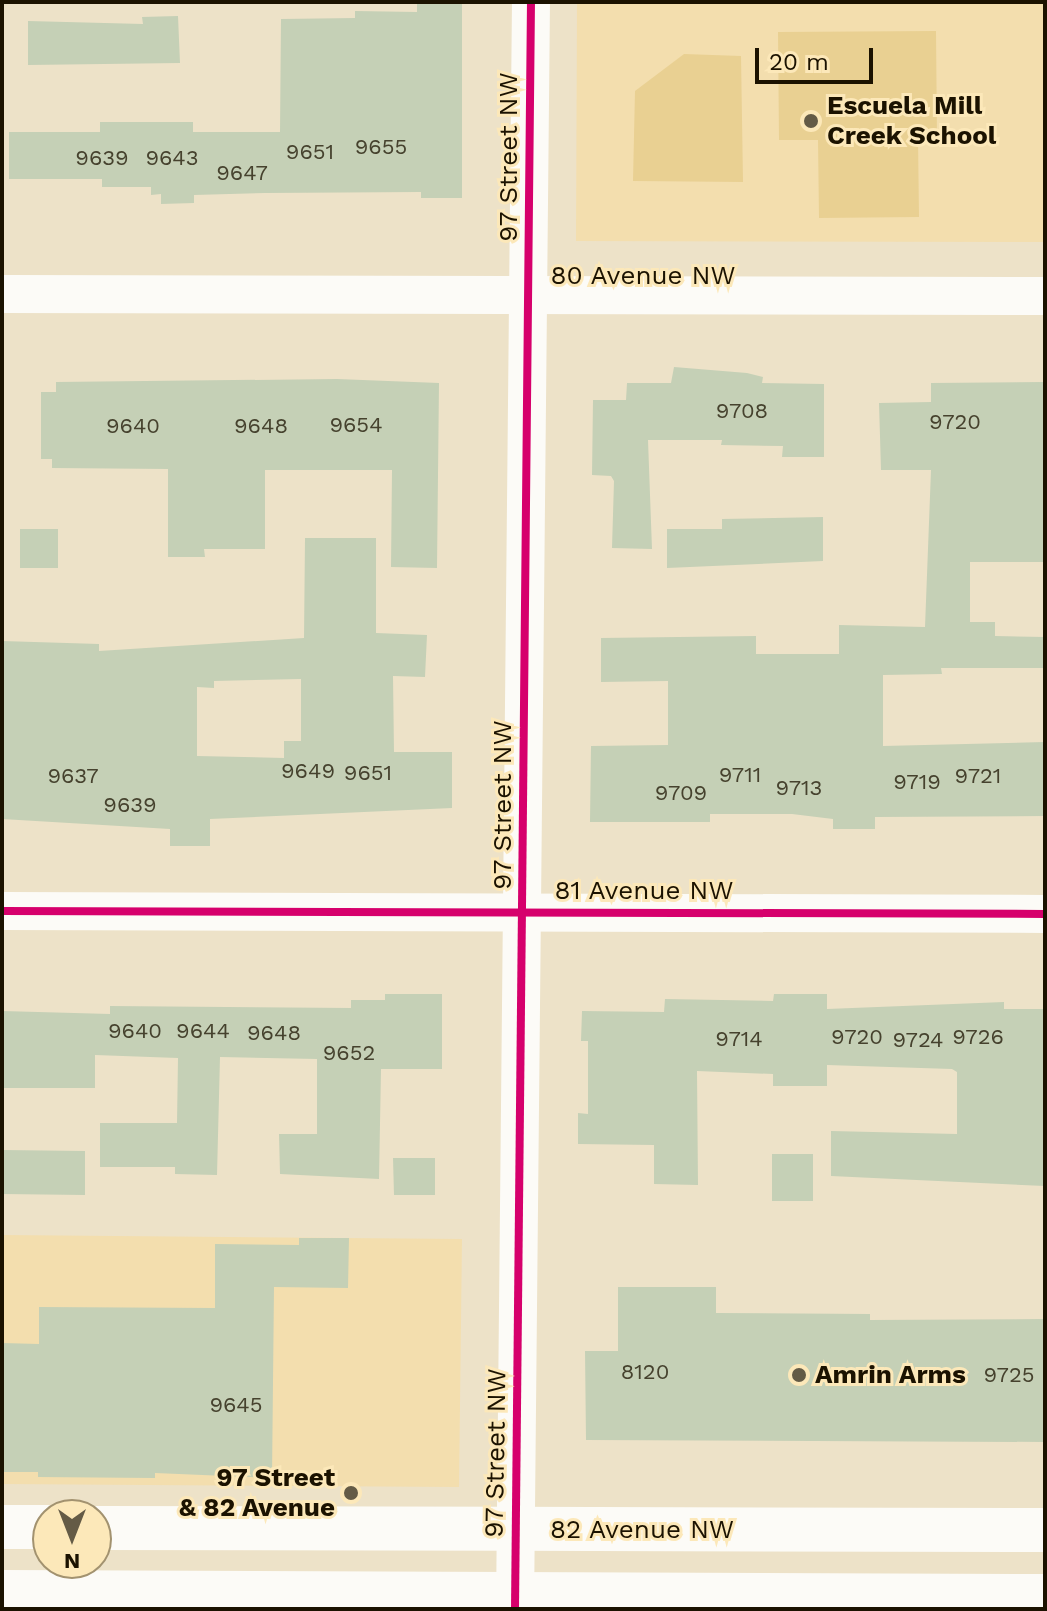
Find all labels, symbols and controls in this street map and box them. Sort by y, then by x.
scale bar [759,32,877,82]
text: 20 m [769,48,829,76]
street label: 97 Street NW [493,72,525,242]
place label: Escuela Mill Creek School [827,90,997,152]
marker: Escuela Mill Creek School [802,112,820,130]
house number: 9655 [355,134,407,160]
house number: 9651 [286,139,334,165]
house number: 9639 [75,145,129,171]
house number: 9643 [145,145,199,171]
house number: 9647 [216,160,268,186]
street label: 80 Avenue NW [550,260,736,292]
house number: 9708 [716,398,768,424]
house number: 9720 [929,409,981,435]
house number: 9654 [329,412,383,438]
house number: 9640 [106,413,160,439]
house number: 9648 [234,413,288,439]
street label: 97 Street NW [487,720,519,890]
house number: 9649 [281,758,335,784]
house number: 9651 [344,760,392,786]
house number: 9711 [719,762,761,788]
house number: 9637 [47,763,99,789]
house number: 9721 [955,763,1001,789]
house number: 9719 [893,769,941,795]
house number: 9713 [776,775,822,801]
house number: 9709 [655,780,707,806]
house number: 9639 [103,792,157,818]
street label: 81 Avenue NW [554,875,734,907]
house number: 9640 [108,1018,162,1044]
house number: 9644 [176,1018,230,1044]
house number: 9648 [247,1020,301,1046]
house number: 9720 [831,1024,883,1050]
house number: 9726 [952,1024,1004,1050]
house number: 9714 [715,1026,763,1052]
house number: 9724 [892,1027,944,1053]
house number: 9652 [323,1040,375,1066]
house number: 8120 [621,1359,669,1385]
place label: Amrin Arms [815,1359,966,1391]
house number: 9725 [983,1362,1035,1388]
marker: Amrin Arms [790,1366,808,1384]
street label: 97 Street NW [479,1368,513,1538]
house number: 9645 [209,1392,263,1418]
place label: 97 Street & 82 Avenue [179,1462,335,1524]
marker: 97 Street & 82 Avenue [342,1484,360,1502]
north arrow [32,1499,112,1579]
street label: 82 Avenue NW [550,1514,734,1546]
text: N [64,1549,80,1574]

